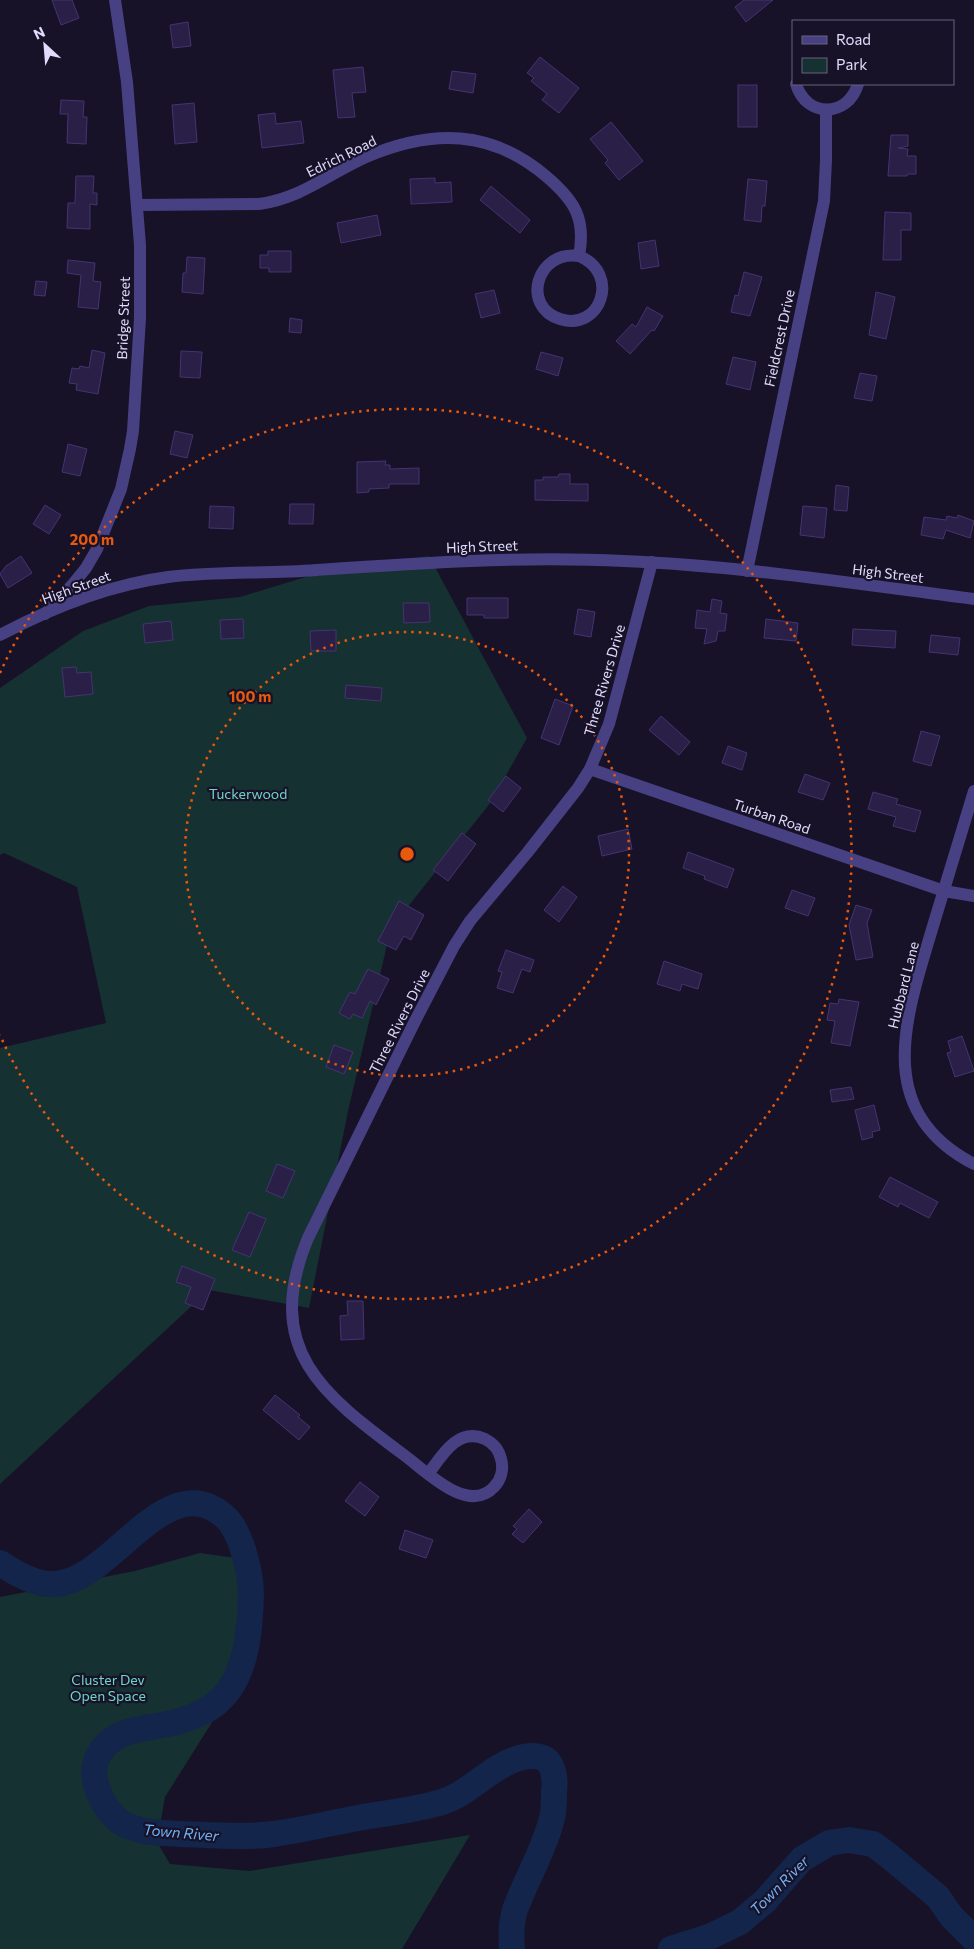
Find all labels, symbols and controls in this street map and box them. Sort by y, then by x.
north arrow [20,20,70,70]
legend [792,20,954,85]
text: N [31,23,48,43]
text: Road [836,30,871,48]
text: Park [836,55,867,73]
street label: Edrich Road [303,132,379,180]
street label: Bridge Street [113,276,133,360]
street label: Fieldcrest Drive [760,288,798,388]
text: 200 m [70,530,114,548]
street label: High Street [446,536,519,556]
street label: High Street [851,560,925,586]
street label: High Street [39,567,113,607]
street label: Three Rivers Drive [580,622,628,738]
text: 100 m [229,687,271,705]
park label: Tuckerwood [209,785,287,802]
street label: Turban Road [731,795,813,837]
centre of rings [398,845,416,863]
street label: Hubbard Lane [884,940,922,1030]
street label: Three Rivers Drive [365,966,433,1076]
park label: Cluster Dev Open Space [70,1671,146,1704]
water label: Town River [142,1820,221,1844]
water label: Town River [746,1851,813,1918]

